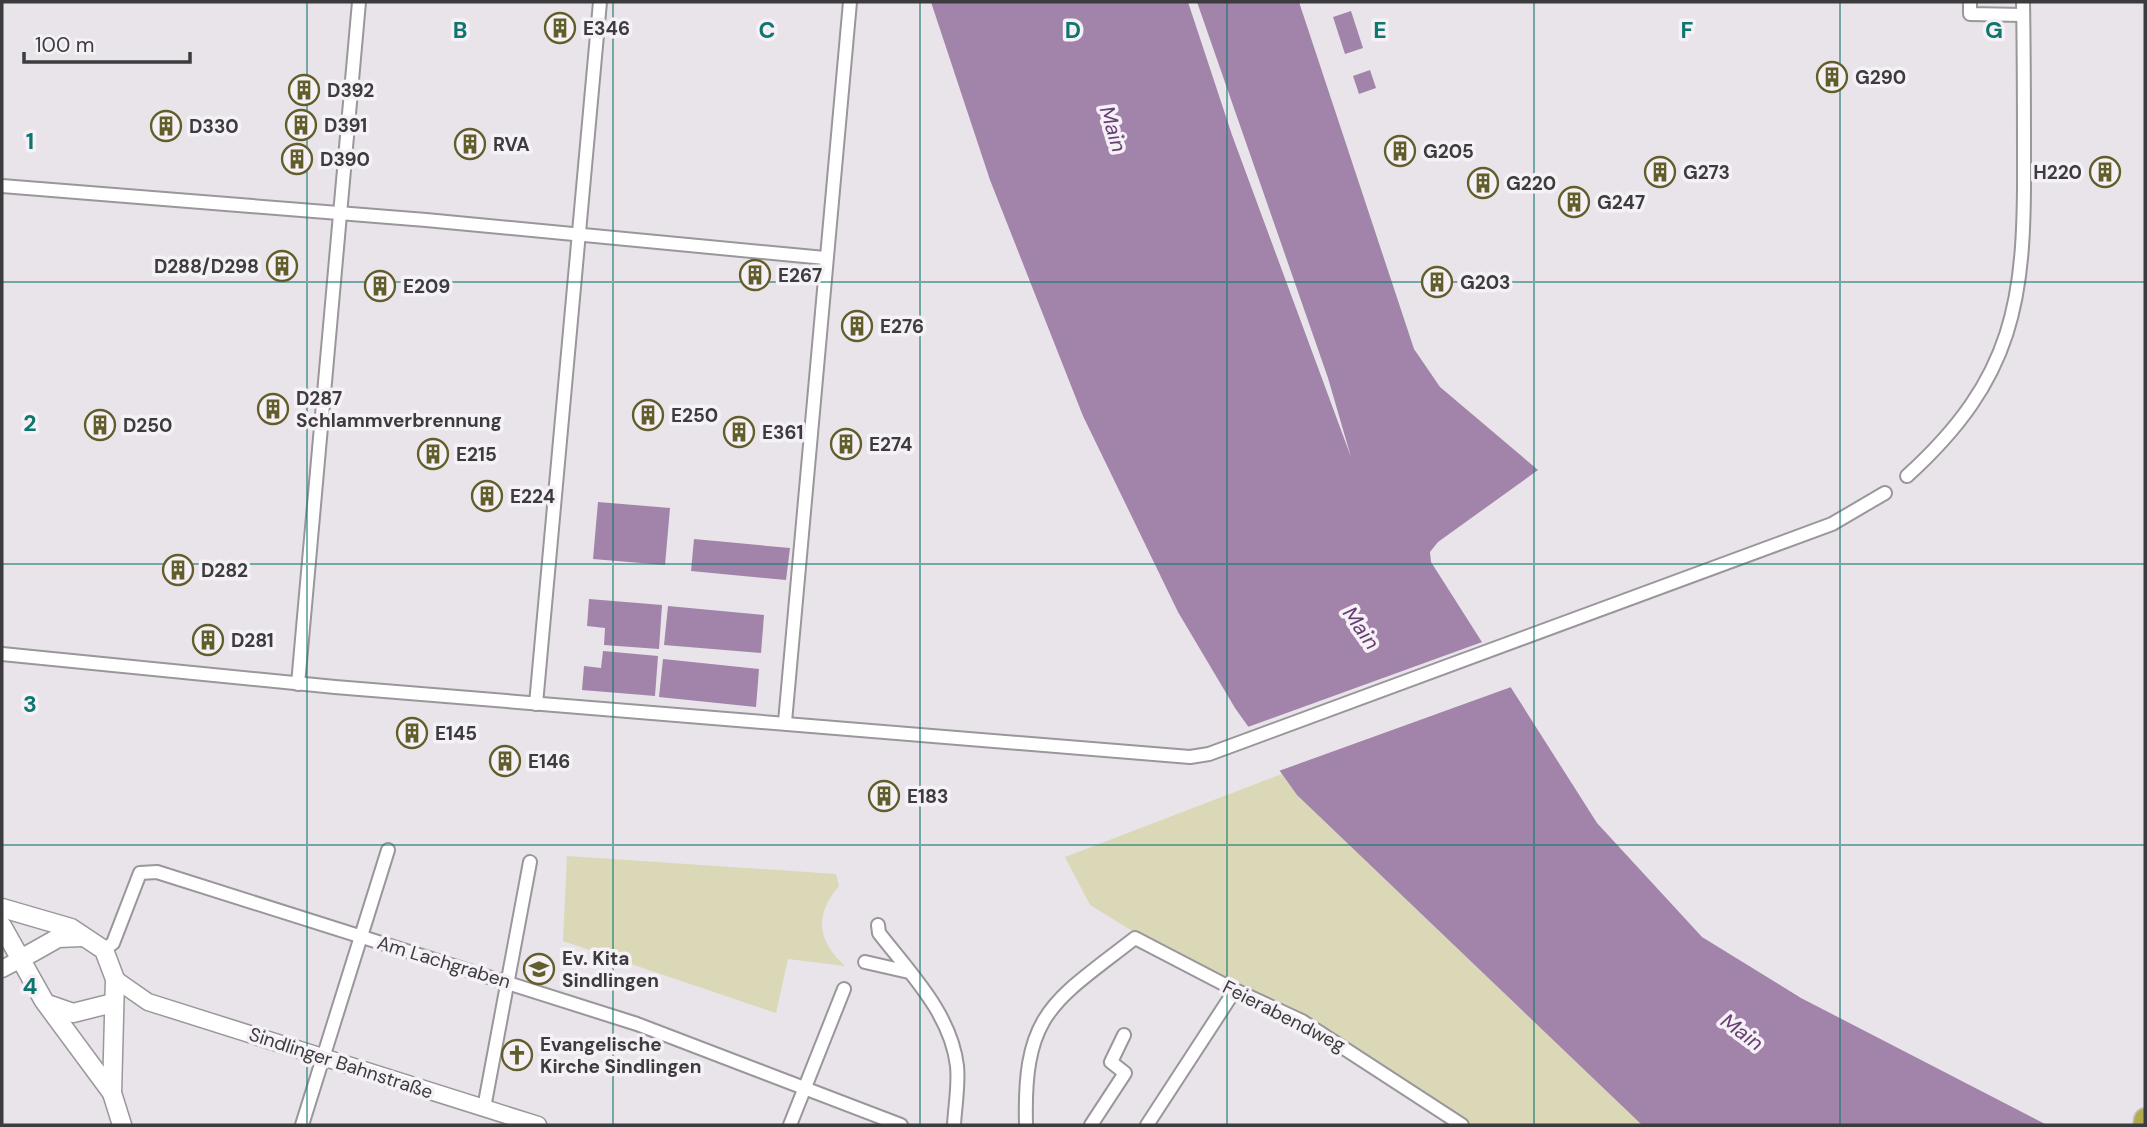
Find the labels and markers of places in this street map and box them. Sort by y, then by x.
building icon: E346 [543,11,577,45]
place label: E346 [583,16,630,41]
building icon: G290 [1815,60,1849,94]
place label: G290 [1855,65,1906,90]
building icon: D392 [287,73,321,107]
place label: D392 [327,78,374,103]
building icon: D391 [284,108,318,142]
building icon: D330 [149,109,183,143]
place label: D391 [324,113,367,138]
place label: D330 [189,114,239,139]
building icon: RVA [453,127,487,161]
place label: RVA [493,132,530,157]
building icon: G205 [1383,134,1417,168]
place label: G205 [1423,139,1474,164]
building icon: D390 [280,142,314,176]
place label: D390 [320,147,370,172]
building icon: G273 [1643,155,1677,189]
building icon: H220 [2088,155,2122,189]
place label: G273 [1683,160,1730,185]
place label: H220 [2033,160,2082,185]
building icon: G220 [1466,166,1500,200]
place label: G220 [1506,171,1556,196]
building icon: G247 [1557,185,1591,219]
place label: G247 [1597,190,1645,215]
building icon: D288/D298 [265,249,299,283]
place label: D288/D298 [154,254,259,279]
building icon: E267 [738,258,772,292]
place label: E267 [778,263,822,288]
building icon: G203 [1420,265,1454,299]
building icon: E209 [363,269,397,303]
place label: G203 [1460,270,1511,295]
place label: E209 [403,274,450,299]
building icon: E276 [840,309,874,343]
place label: E276 [880,314,924,339]
place label: D287 Schlammverbrennung [296,386,502,433]
building icon: D287 Schlammverbrennung [256,392,290,426]
building icon: E250 [631,398,665,432]
place label: E250 [671,403,718,428]
building icon: D250 [83,408,117,442]
place label: D250 [123,413,172,438]
building icon: E361 [722,415,756,449]
place label: E361 [762,420,804,445]
building icon: E274 [829,427,863,461]
place label: E274 [869,432,912,457]
building icon: E215 [416,437,450,471]
place label: E215 [456,442,497,467]
building icon: E224 [470,479,504,513]
place label: E224 [510,484,555,509]
building icon: D282 [161,553,195,587]
place label: D282 [201,558,248,583]
building icon: D281 [191,623,225,657]
place label: D281 [231,628,274,653]
building icon: E145 [395,716,429,750]
place label: E145 [435,721,477,746]
building icon: E146 [488,744,522,778]
place label: E146 [528,749,570,774]
building icon: E183 [867,779,901,813]
place label: E183 [907,784,948,809]
place label: Ev. Kita Sindlingen [562,946,659,993]
school or university icon: Ev. Kita Sindlingen [522,952,556,986]
place label: Evangelische Kirche Sindlingen [540,1032,701,1079]
church icon: Evangelische Kirche Sindlingen [500,1038,534,1072]

